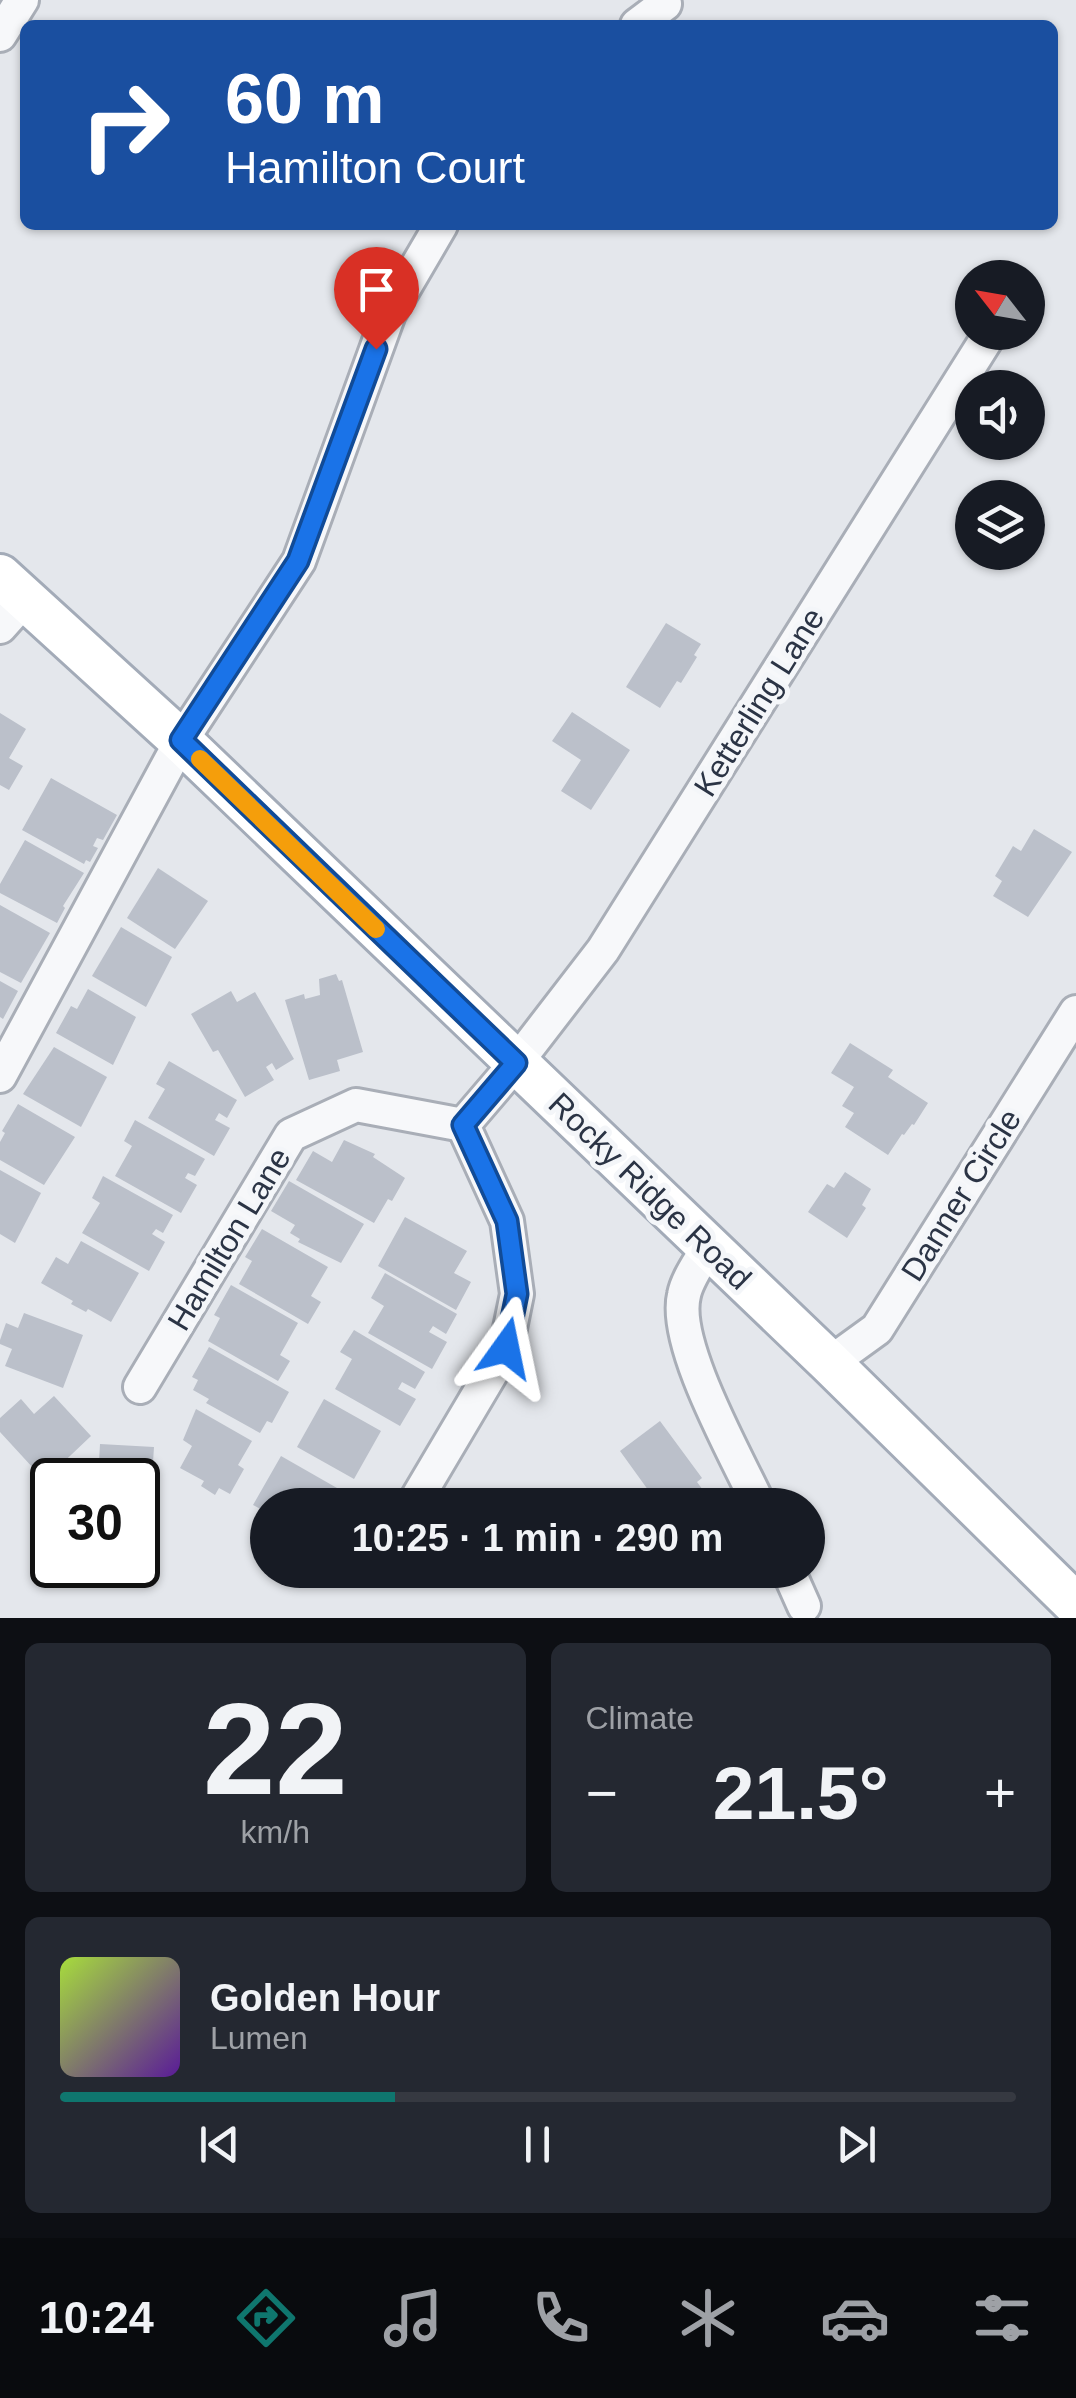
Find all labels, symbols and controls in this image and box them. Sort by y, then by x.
icon: right [60,60,190,190]
text: 60 m [225,60,385,138]
text: Hamilton Court [225,142,525,193]
pin [334,247,419,350]
north arrow [955,260,1045,350]
map controls [955,260,1045,570]
icon: arrive [349,262,404,317]
button: sound [955,370,1045,460]
button: layers [955,480,1045,570]
street label: Ketterling Lane [687,601,831,803]
street label: Rocky Ridge Road [542,1085,758,1297]
street label: Danner Circle [894,1103,1028,1287]
street label: Hamilton Lane [160,1141,298,1337]
position arrow [454,1296,558,1400]
speed limit sign: 30 [30,1458,160,1588]
text: 10:25 · 1 min · 290 m [352,1517,723,1559]
text: 22 [203,1676,348,1822]
text: Climate [586,1700,694,1736]
text: 21.5° [713,1751,889,1835]
text: − [586,1762,618,1824]
text: + [984,1762,1016,1824]
text: km/h [241,1814,310,1850]
text: Golden Hour [210,1977,440,2019]
text: Lumen [210,2020,308,2056]
icon: previous [192,2117,247,2172]
icon: pause [510,2117,565,2172]
icon: next [829,2117,884,2172]
icon: directions [231,2283,301,2353]
icon: music [378,2283,448,2353]
icon: phone [526,2283,596,2353]
icon: climate [673,2283,743,2353]
icon: car [820,2283,890,2353]
icon: filters [967,2283,1037,2353]
text: 10:24 [39,2292,154,2343]

